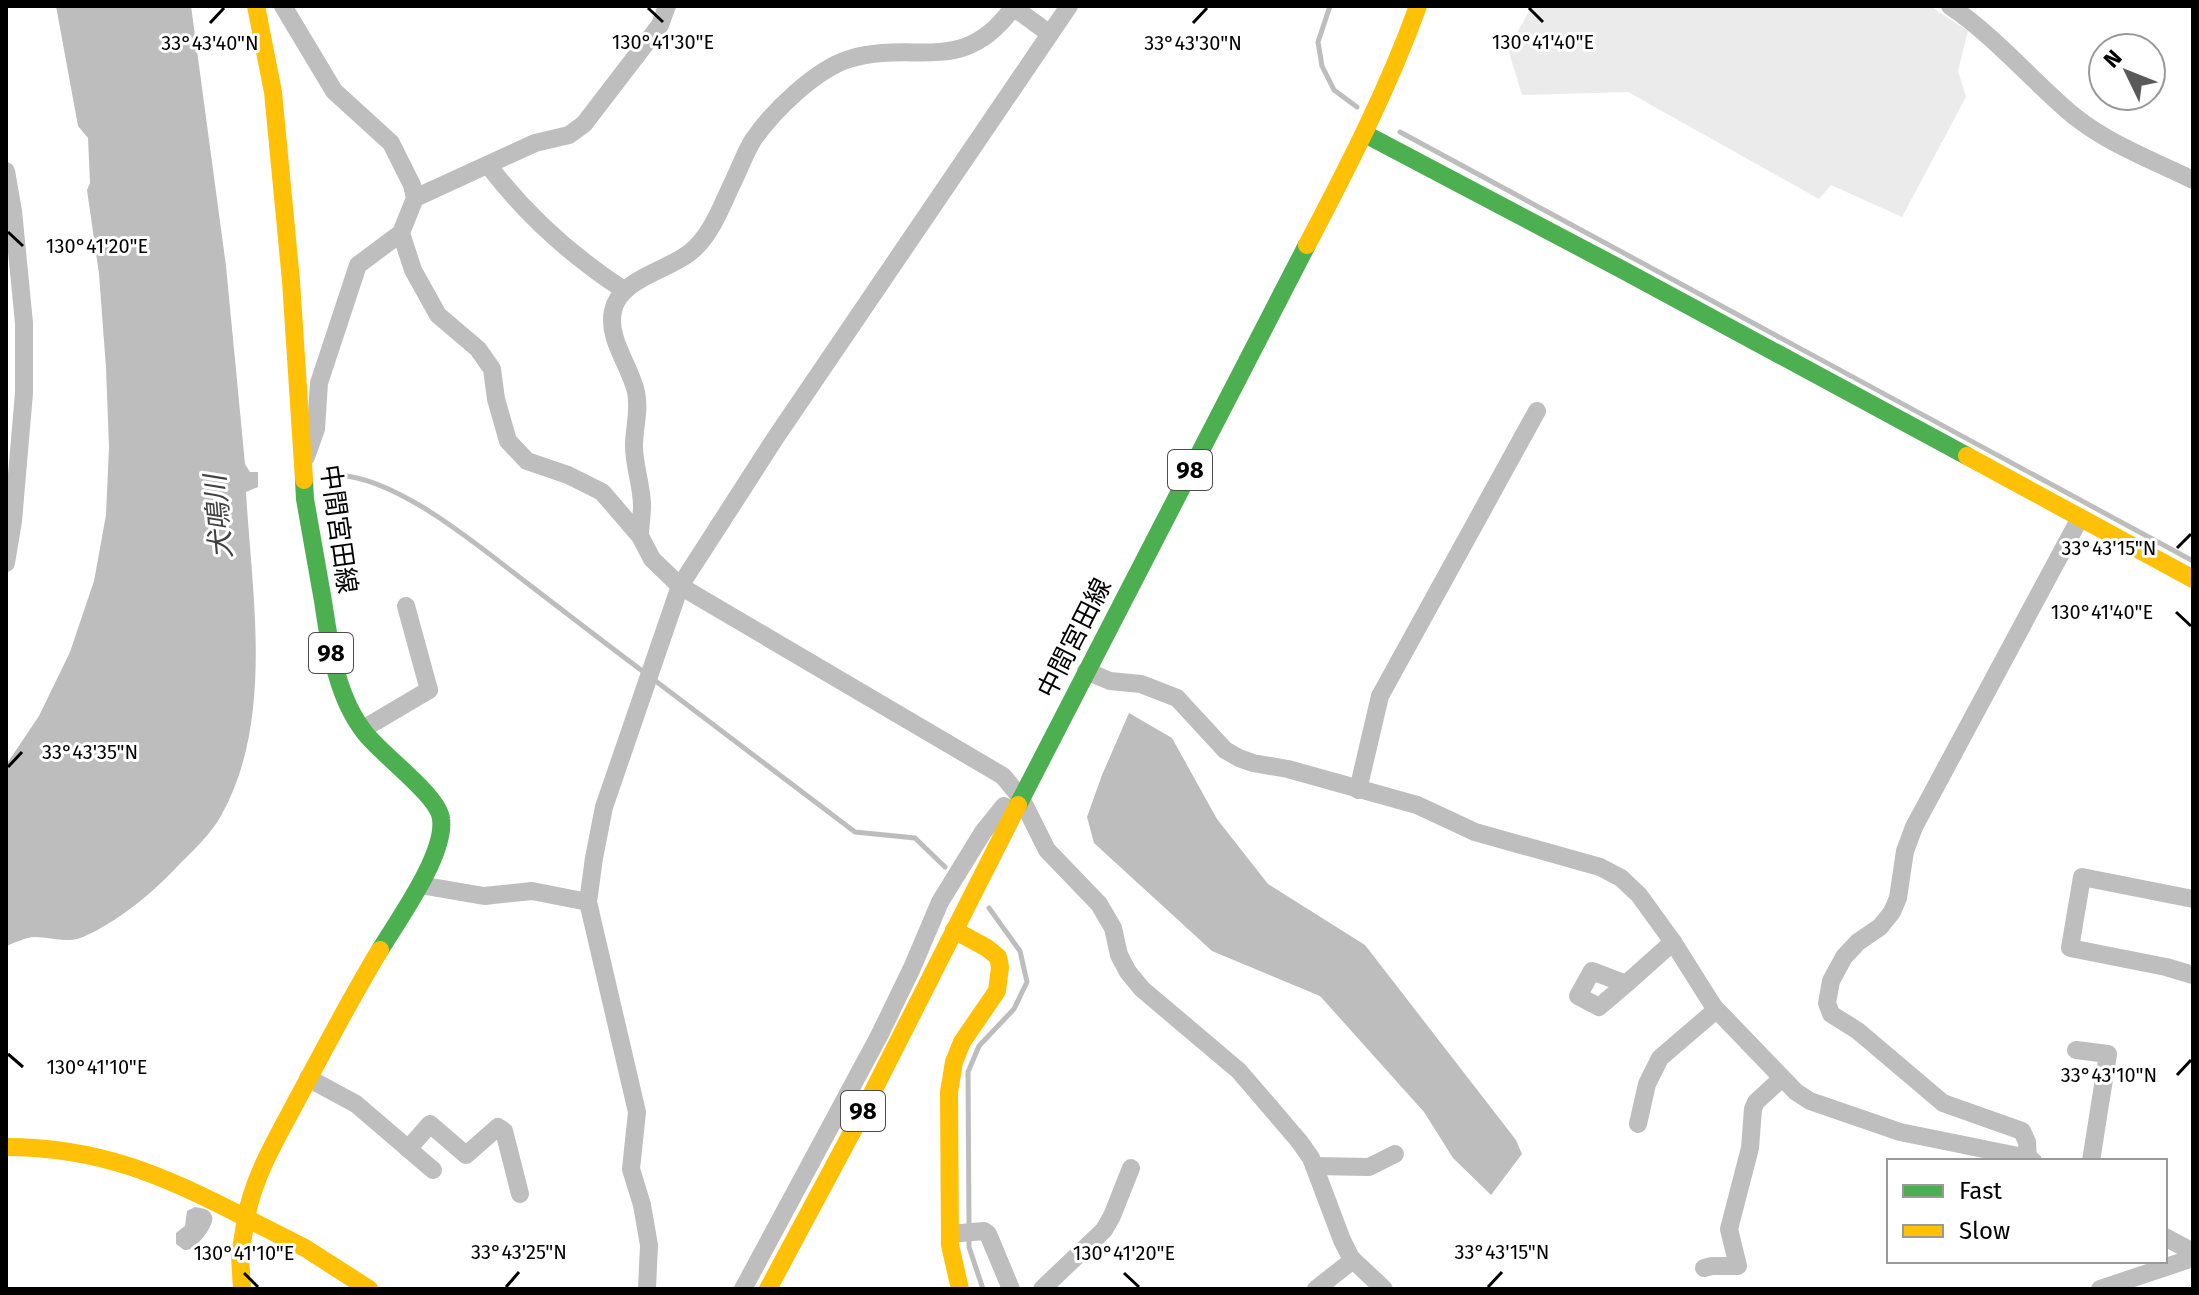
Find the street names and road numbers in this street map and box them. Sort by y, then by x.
road number: 98 [1168,450,1212,490]
street label: 中間宮田線 [314,463,363,596]
street label: 中間宮田線 [1031,573,1118,703]
road number: 98 [309,633,353,673]
road number: 98 [841,1091,885,1131]

